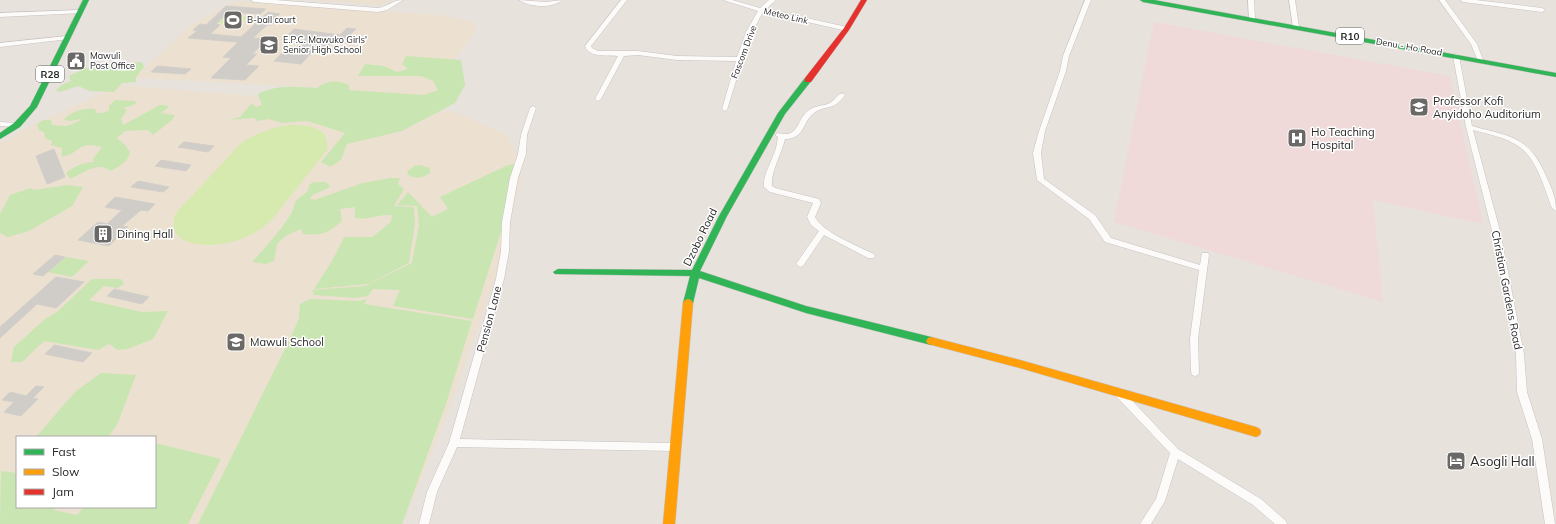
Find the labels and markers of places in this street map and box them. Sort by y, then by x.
sports icon: B-ball court [222,9,244,31]
place label: B-ball court [247,14,296,25]
school or university icon: E.P.C. Mawuko Girls' Senior High School [258,34,280,56]
place label: E.P.C. Mawuko Girls' Senior High School [283,34,367,55]
public building icon: Mawuli Post Office [65,50,87,72]
place label: Mawuli Post Office [90,50,135,71]
place label: Professor Kofi Anyidoho Auditorium [1433,94,1541,121]
school or university icon: Professor Kofi Anyidoho Auditorium [1408,96,1430,118]
place label: Ho Teaching Hospital [1311,125,1375,152]
hospital icon: Ho Teaching Hospital [1286,127,1308,149]
building icon: Dining Hall [92,223,114,245]
place label: Dining Hall [117,227,173,241]
school or university icon: Mawuli School [225,331,247,353]
place label: Mawuli School [250,335,324,349]
hotel icon: Asogli Hall [1445,450,1467,472]
place label: Asogli Hall [1470,453,1535,469]

